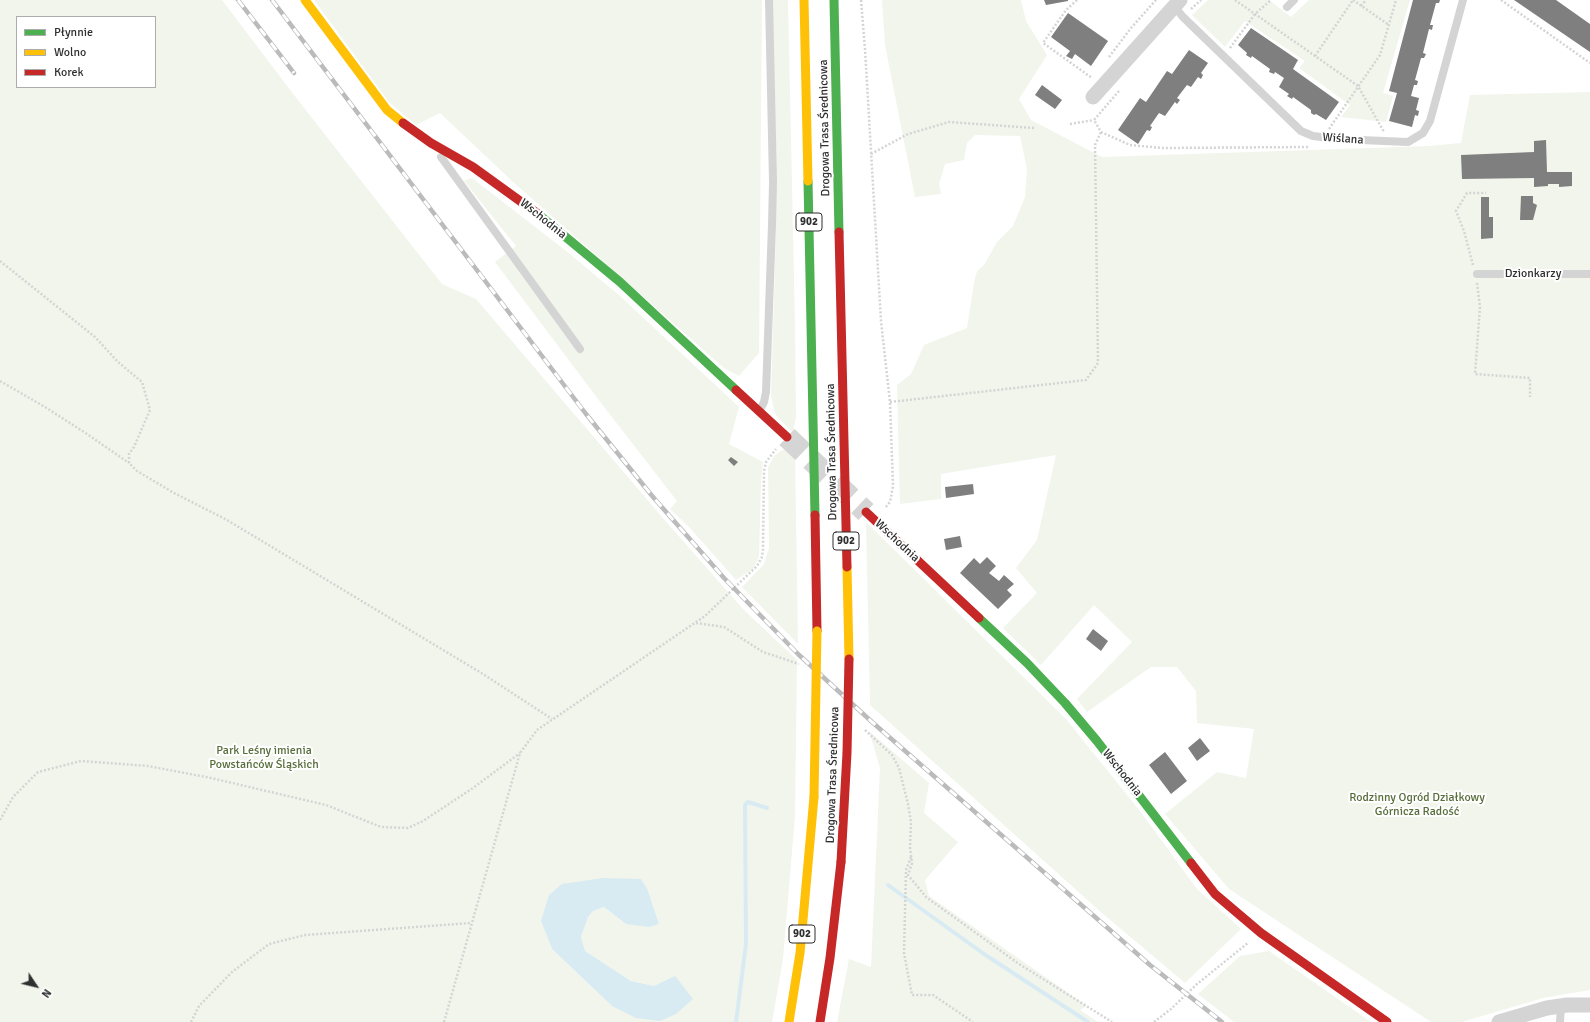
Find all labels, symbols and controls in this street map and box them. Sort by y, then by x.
legend [16,16,156,88]
text: Płynnie [54,25,93,40]
text: Wolno [54,45,86,60]
street label: Drogowa Trasa Średnicowa [817,59,833,197]
text: Korek [54,65,83,80]
street label: Wiślana [1322,130,1364,148]
street label: Wschodnia [517,196,569,242]
road number: 902 [796,213,822,231]
street label: Dzionkarzy [1505,267,1561,281]
street label: Drogowa Trasa Średnicowa [824,383,840,521]
street label: Wschodnia [872,517,922,565]
road number: 902 [833,532,859,550]
street label: Drogowa Trasa Średnicowa [823,706,843,844]
park label: Park Leśny imienia Powstańców Śląskich [209,744,319,772]
street label: Wschodnia [1099,747,1145,799]
park label: Rodzinny Ogród Działkowy Górnicza Radość [1349,791,1485,819]
road number: 902 [789,925,815,943]
north arrow [16,966,56,1006]
text: N [39,986,54,1000]

